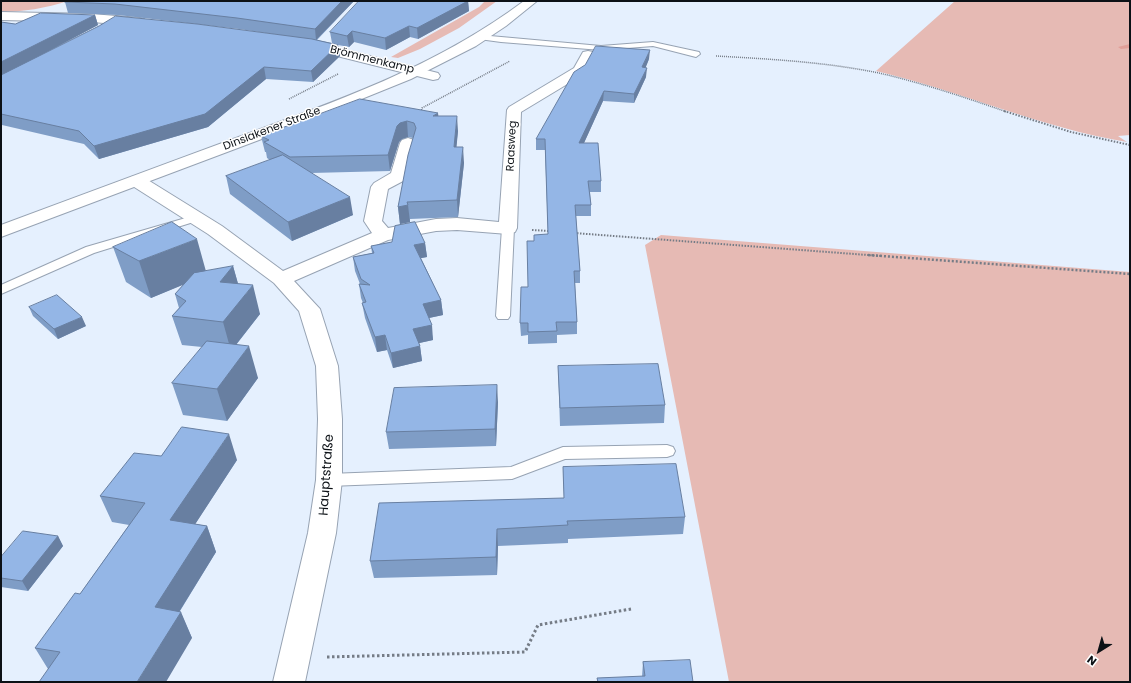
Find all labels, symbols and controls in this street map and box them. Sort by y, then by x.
street label: Brömmenkamp [329,43,415,77]
street label: Dinslakener Straße [222,104,322,154]
street label: Raasweg [504,120,520,172]
street label: Hauptstraße [316,434,338,516]
north arrow [1079,631,1119,671]
text: N [1084,652,1100,669]

